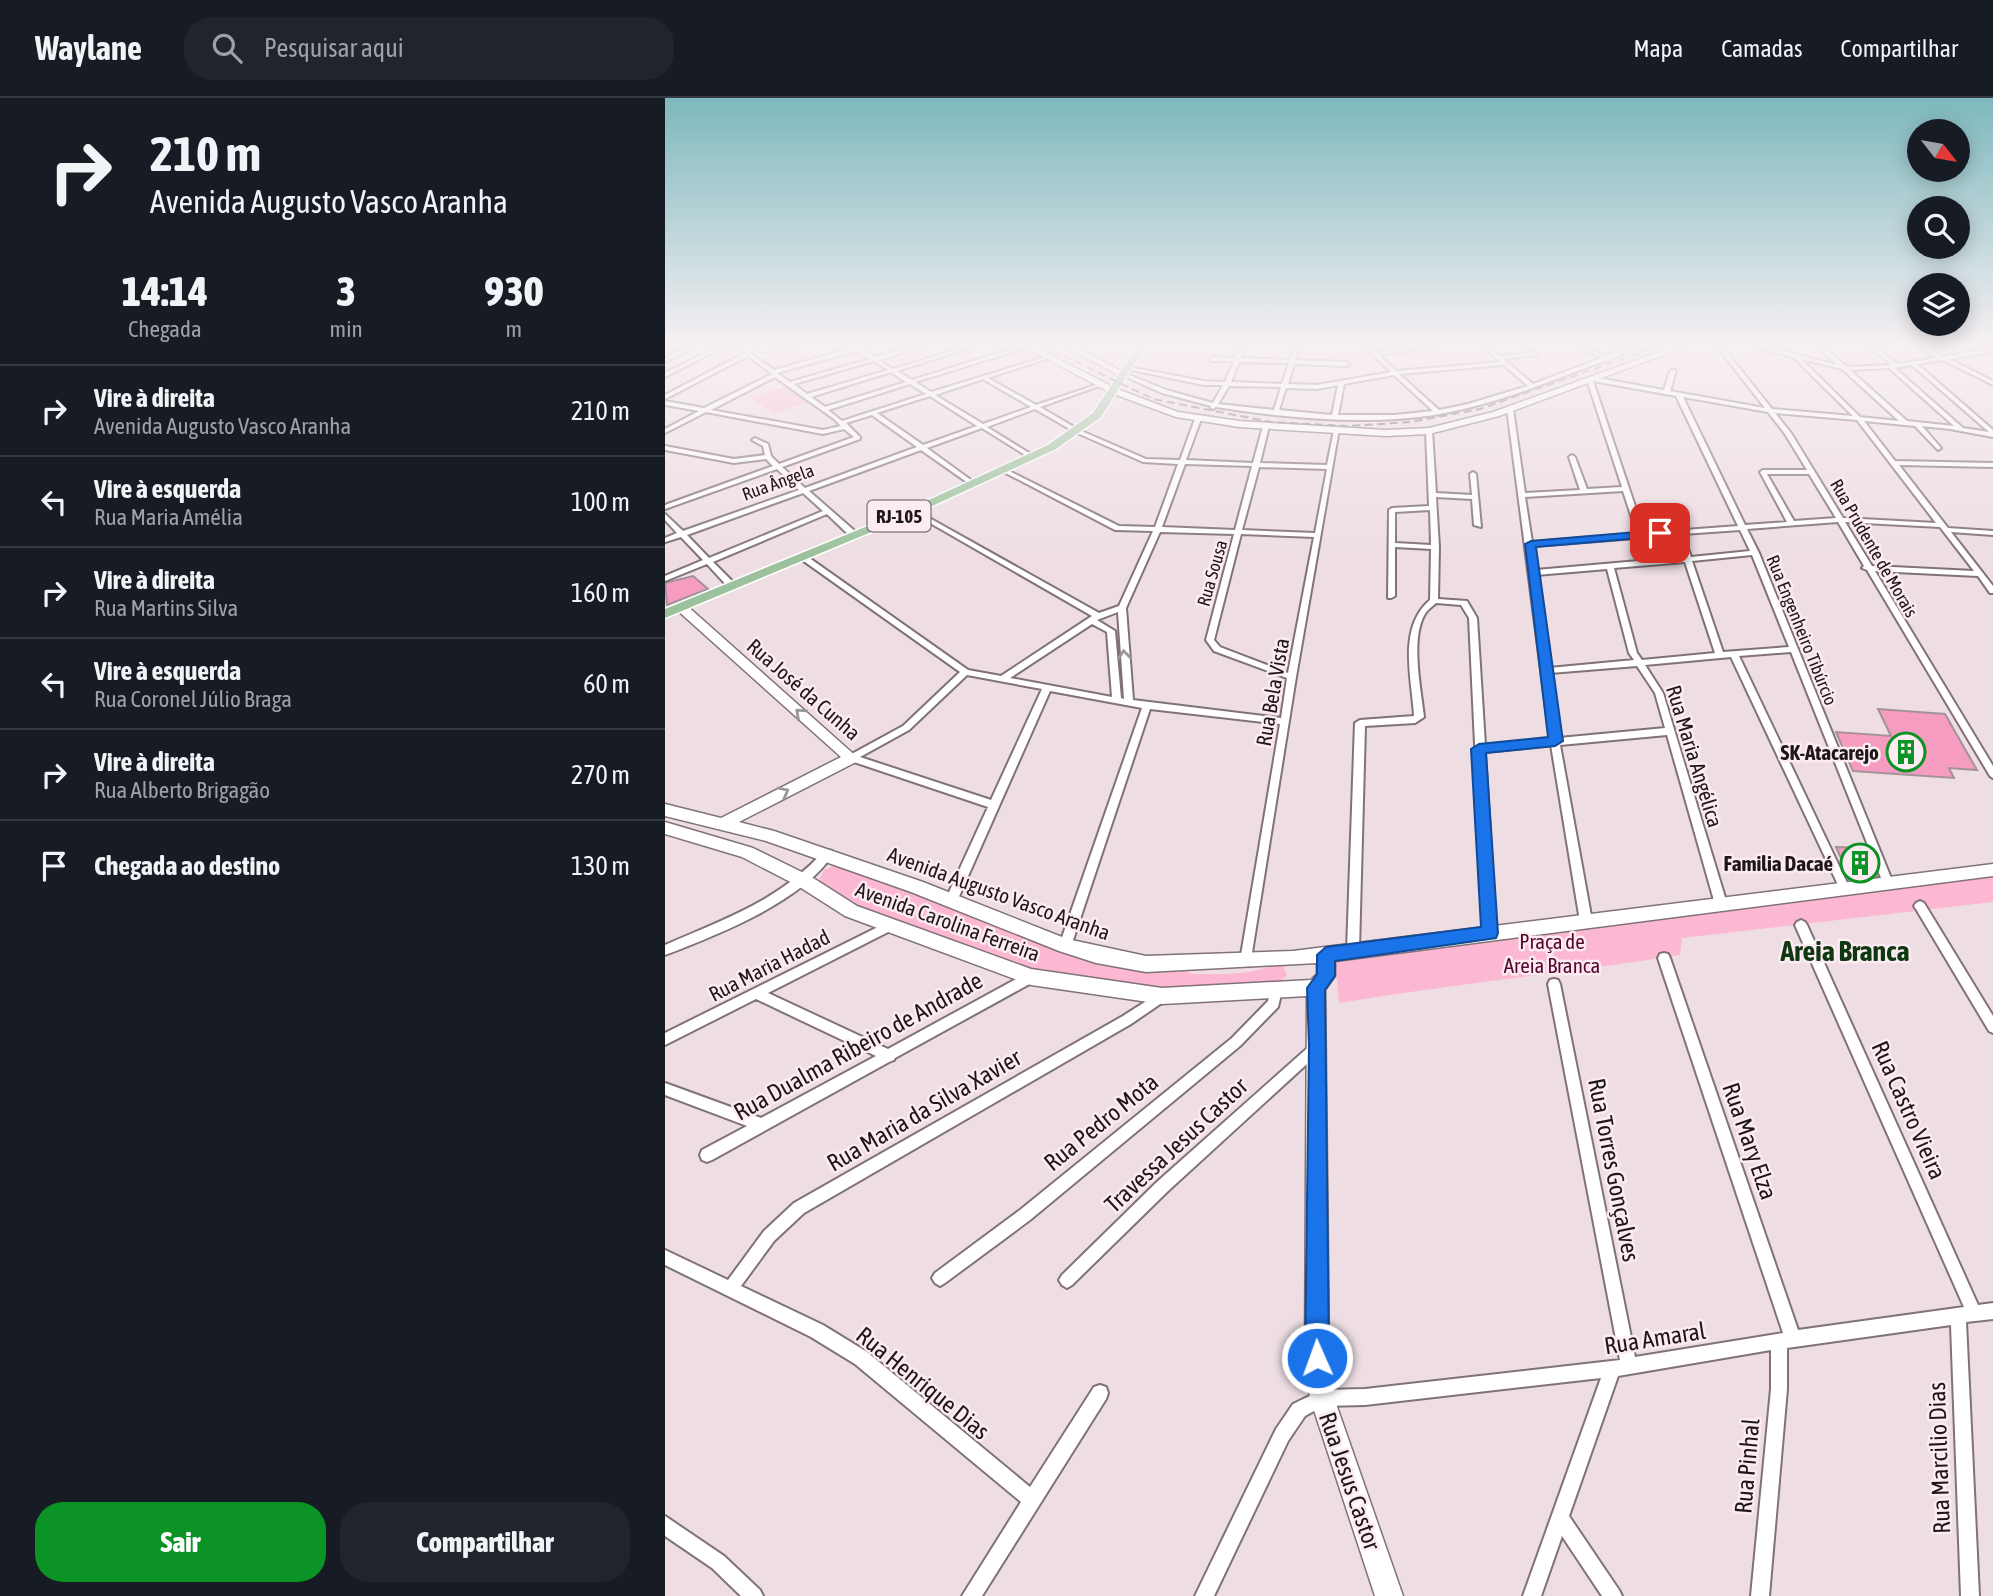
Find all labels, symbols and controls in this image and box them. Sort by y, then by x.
search box [184,17,674,80]
text: Waylane [35,29,142,67]
icon: search [208,29,246,67]
text: Pesquisar aqui [264,33,404,63]
text: Mapa [1633,35,1683,62]
text: Camadas [1721,35,1803,62]
text: Compartilhar [1841,35,1958,62]
north arrow [1907,119,1971,182]
map controls [1907,119,1970,336]
text: 210 m [150,125,261,181]
icon: right [35,126,126,217]
text: Avenida Augusto Vasco Aranha [150,183,508,220]
button: search [1907,196,1970,259]
text: 14:14 [122,267,208,315]
text: 3 [336,267,356,315]
text: 930 [484,267,543,315]
button: layers [1907,273,1970,336]
text: Chegada [128,316,202,342]
text: min [330,316,363,342]
text: m [506,316,522,342]
text: Vire à direita [94,383,215,413]
icon: right [35,392,73,430]
text: 210 m [571,396,630,426]
text: Avenida Augusto Vasco Aranha [94,413,351,439]
street label: Rua Ângela [739,459,817,505]
text: Vire à esquerda [94,474,241,504]
street label: Rua Prudente de Morais [1826,475,1922,621]
icon: left [35,483,73,521]
text: 100 m [571,487,630,517]
road number: RJ-105 [867,500,931,532]
pin [1630,503,1690,563]
text: Rua Maria Amélia [94,504,243,530]
icon: arrive [1641,514,1679,552]
street label: Rua Sousa [1193,537,1231,609]
street label: Rua Engenheiro Tibúrcio [1762,552,1842,708]
text: Vire à direita [94,565,215,595]
icon: right [35,574,73,612]
text: 160 m [571,578,630,608]
text: Rua Martins Silva [94,595,238,621]
street label: Rua José da Cunha [743,633,865,745]
street label: Rua Bela Vista [1251,636,1293,748]
one-way arrow [1117,650,1132,661]
text: Vire à esquerda [94,656,241,686]
icon: left [35,665,73,703]
text: 60 m [583,669,630,699]
street label: Rua Maria Angélica [1662,682,1728,830]
text: Rua Coronel Júlio Braga [94,686,292,712]
one-way arrow [795,709,808,721]
building icon: SK-Atacarejo [1885,731,1927,773]
place label: SK-Atacarejo [1781,740,1879,764]
text: Vire à direita [94,747,215,777]
icon: right [35,756,73,794]
text: 270 m [571,760,630,790]
text: Rua Alberto Brigagão [94,777,270,803]
one-way arrow [777,787,790,801]
street label: Avenida Augusto Vasco Aranha [885,842,1113,944]
building icon: Familia Dacaé [1839,842,1881,884]
icon: arrive [35,847,73,885]
text: Chegada ao destino [94,851,280,881]
text: 130 m [571,851,630,881]
place label: Familia Dacaé [1724,851,1833,875]
street label: Avenida Carolina Ferreira [853,877,1043,965]
street label: Rua Maria Hadad [705,924,833,1006]
park label: Praça de Areia Branca [1504,929,1600,977]
district label: Areia Branca [1780,935,1909,967]
street label: Rua Dualma Ribeiro de Andrade [729,966,987,1126]
street label: Rua Castro Vieira [1866,1037,1952,1183]
street label: Rua Maria da Silva Xavier [822,1043,1027,1177]
street label: Rua Pedro Mota [1039,1068,1163,1176]
street label: Travessa Jesus Castor [1099,1072,1253,1218]
street label: Rua Torres Gonçalves [1583,1076,1645,1264]
street label: Rua Mary Elza [1717,1079,1783,1203]
street label: Rua Amaral [1602,1317,1708,1359]
street label: Rua Henrique Dias [851,1321,995,1445]
position arrow [1280,1321,1354,1395]
street label: Rua Marcilio Dias [1923,1382,1955,1534]
street label: Rua Jesus Castor [1314,1409,1386,1554]
street label: Rua Pinhal [1729,1417,1765,1515]
button: Sair [35,1502,326,1582]
button: Compartilhar [340,1502,630,1582]

